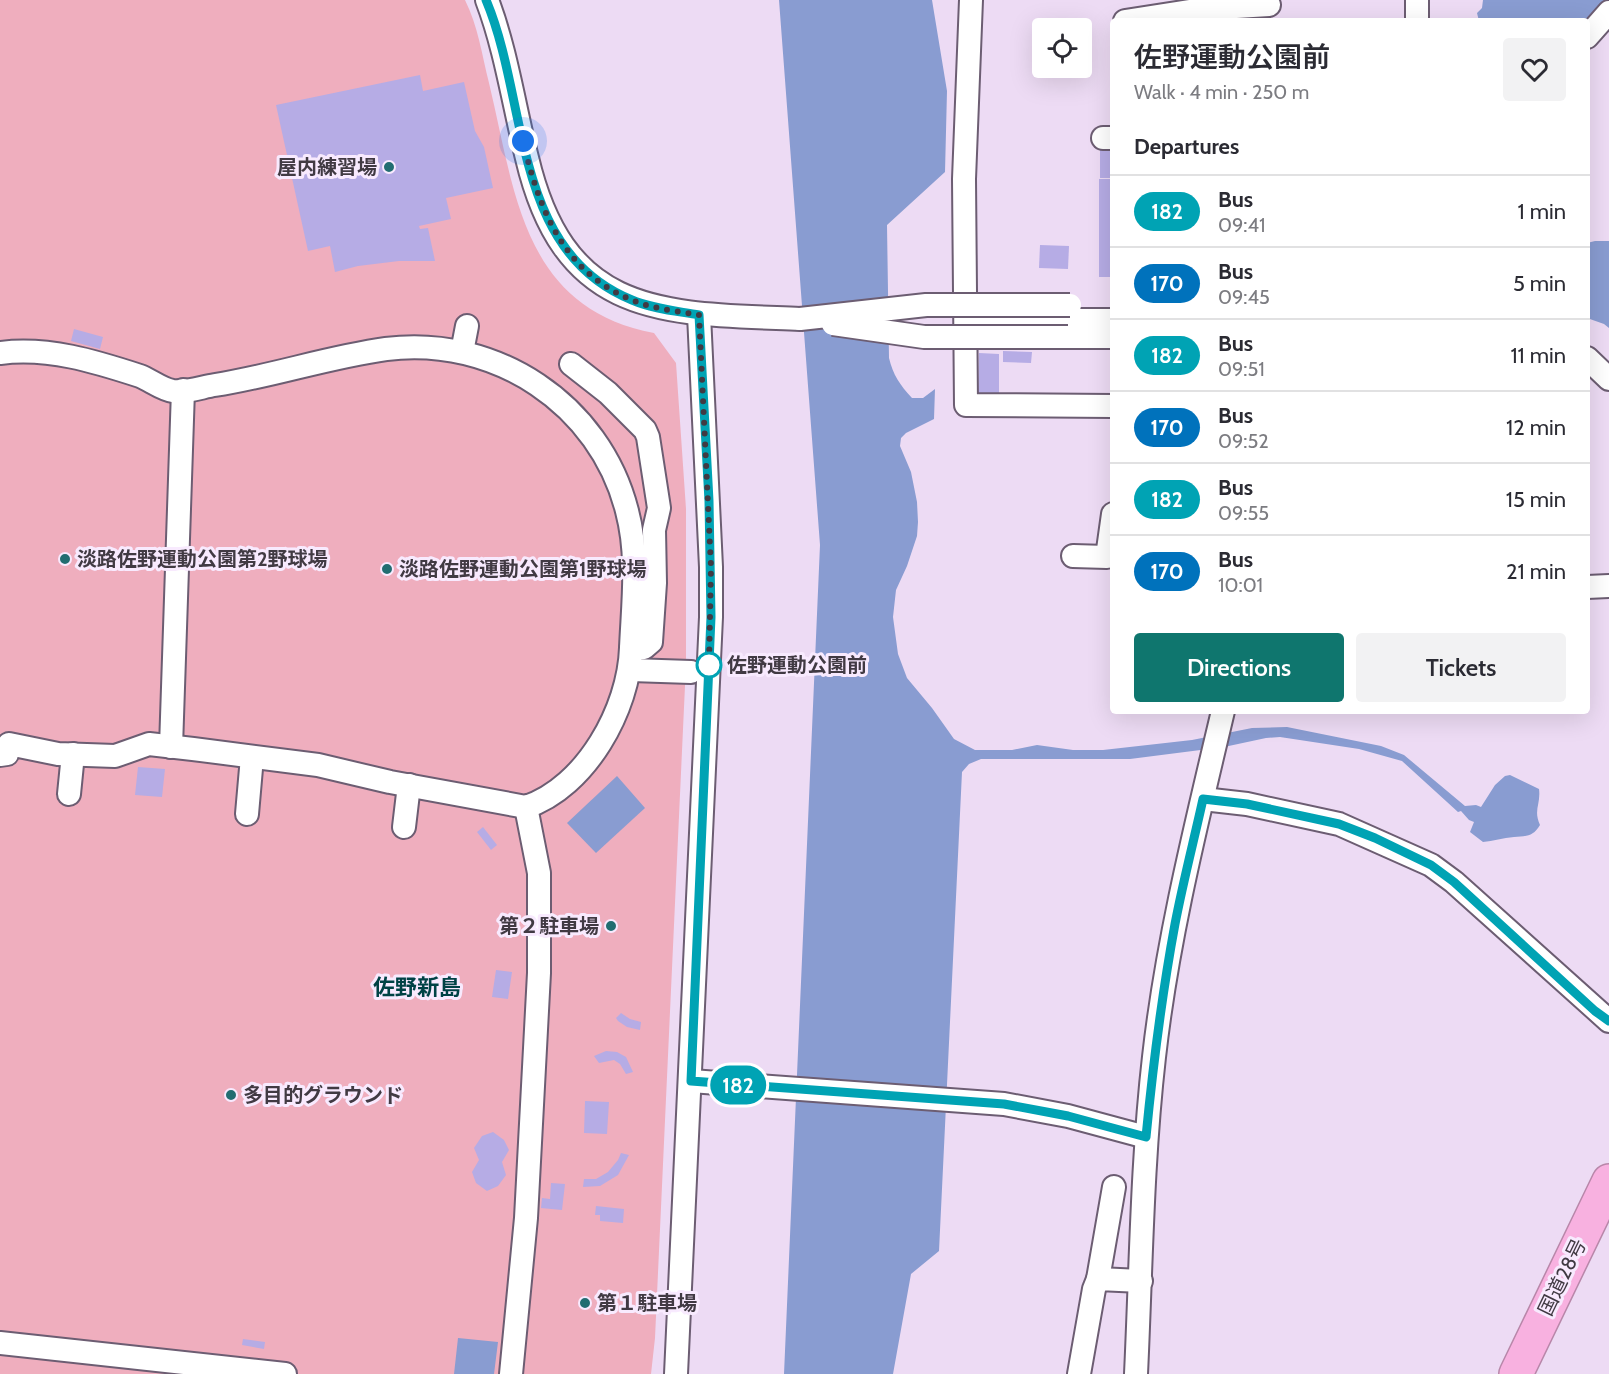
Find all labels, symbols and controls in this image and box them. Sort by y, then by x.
map controls [1032,18,1092,78]
button: locate [1032,18,1092,78]
button: heart [1503,38,1566,101]
text: 佐野運動公園前 [1134,40,1330,74]
text: Walk · 4 min · 250 m [1134,80,1309,104]
your location [508,126,538,156]
text: Departures [1134,133,1239,160]
place label: 屋内練習場 [277,155,377,179]
marker: 屋内練習場 [382,160,396,174]
text: Bus [1218,186,1253,213]
text: 1 min [1518,198,1566,225]
text: 182 [1151,199,1183,224]
text: 09:41 [1218,213,1266,237]
text: Bus [1218,258,1253,285]
text: 5 min [1513,270,1566,297]
text: 170 [1150,271,1184,296]
text: 09:45 [1218,285,1270,309]
text: Bus [1218,330,1253,357]
text: 11 min [1510,342,1566,369]
text: 182 [1151,343,1183,368]
text: 09:51 [1218,357,1265,381]
text: Bus [1218,402,1253,429]
text: 12 min [1506,414,1566,441]
text: 170 [1150,415,1184,440]
text: 09:52 [1218,429,1269,453]
text: Bus [1218,474,1253,501]
text: 15 min [1506,486,1566,513]
text: 182 [1151,487,1183,512]
text: 09:55 [1218,501,1269,525]
text: Bus [1218,546,1253,573]
place label: 淡路佐野運動公園第2野球場 [77,547,328,571]
marker: 淡路佐野運動公園第2野球場 [58,552,72,566]
place label: 淡路佐野運動公園第1野球場 [399,557,646,581]
text: 21 min [1506,558,1566,585]
text: 170 [1150,559,1184,584]
marker: 淡路佐野運動公園第1野球場 [380,562,394,576]
text: 10:01 [1218,573,1263,597]
button: Directions [1134,633,1344,702]
button: Tickets [1356,633,1566,702]
marker: 佐野運動公園前 [696,652,722,678]
place label: 佐野運動公園前 [727,653,867,677]
place label: 第２駐車場 [499,914,599,938]
marker: 第２駐車場 [604,919,618,933]
district label: 佐野新島 [373,974,461,1001]
line badge: 182 [704,1066,772,1104]
text: 182 [722,1073,754,1098]
place label: 多目的グラウンド [243,1083,403,1107]
marker: 多目的グラウンド [224,1088,238,1102]
street label: 国道28号 [1533,1235,1591,1319]
place label: 第１駐車場 [597,1291,697,1315]
marker: 第１駐車場 [578,1296,592,1310]

